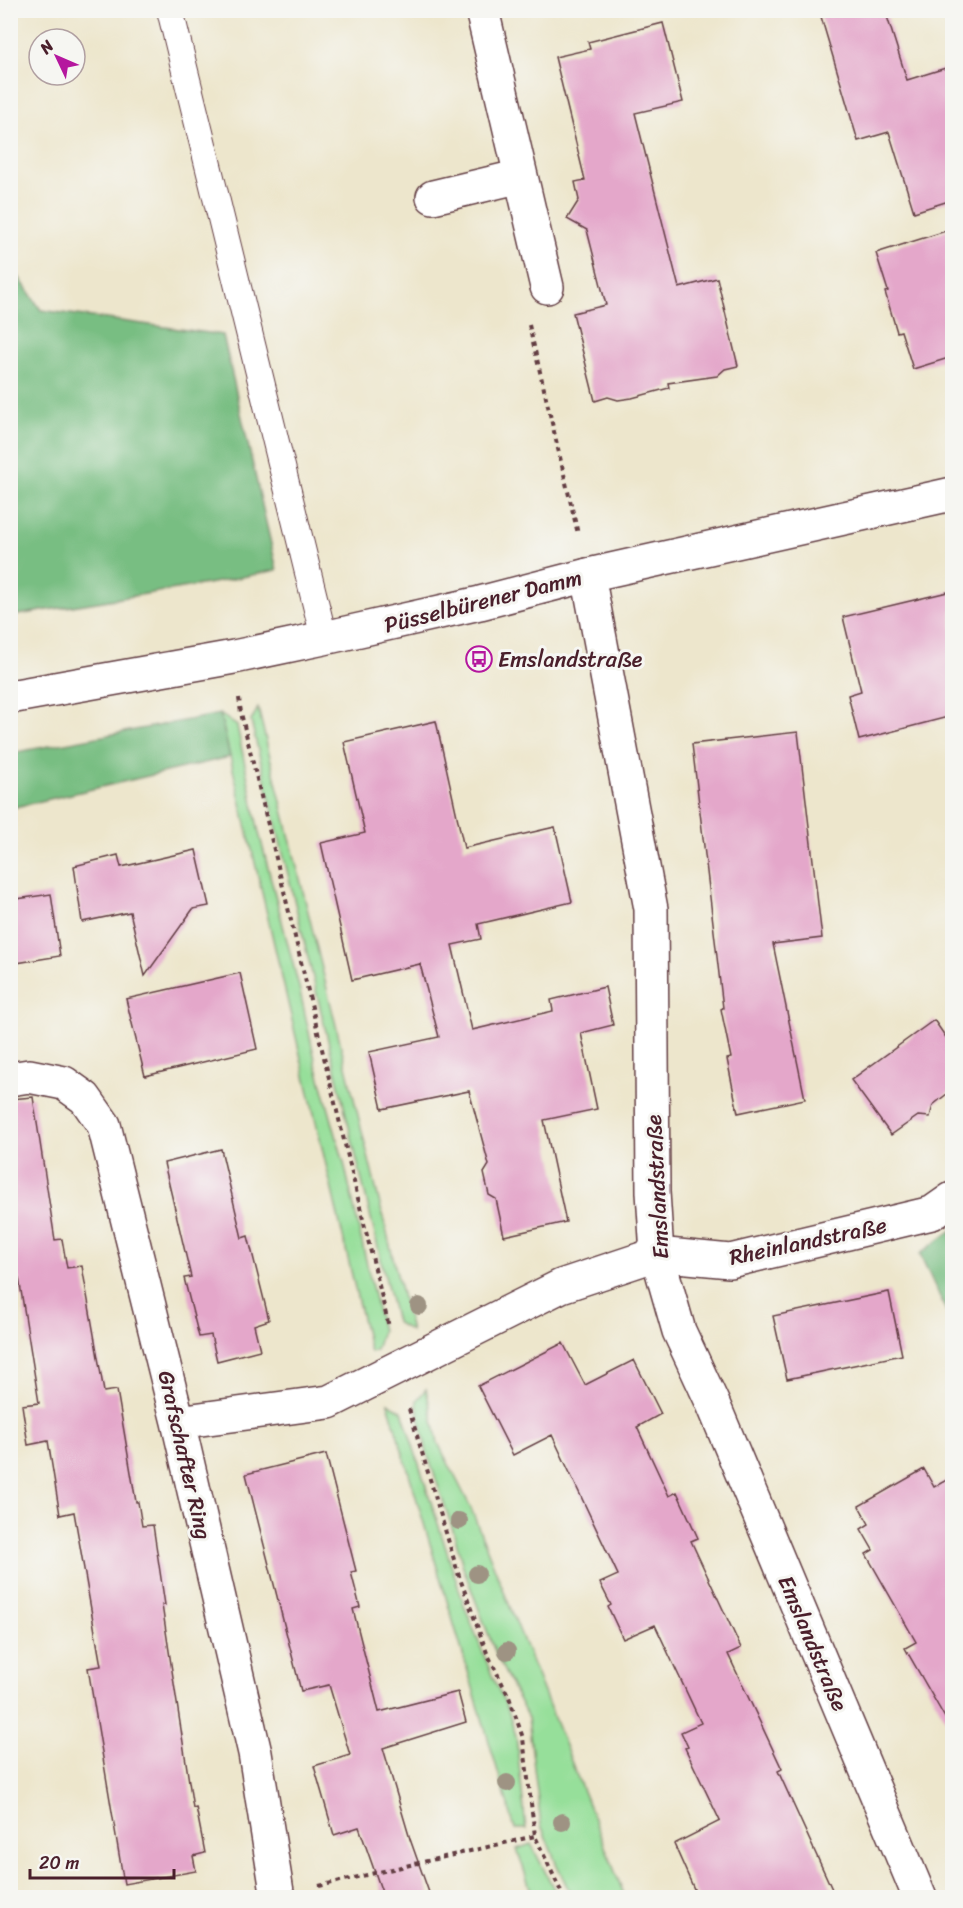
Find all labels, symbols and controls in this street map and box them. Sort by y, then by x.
north arrow [27,27,87,87]
text: N [32,32,61,62]
street label: Püsselbürener Damm [380,558,586,644]
place label: Emslandstraße [498,640,643,679]
bus stop icon: Emslandstraße [464,644,494,674]
street label: Emslandstraße [634,1113,680,1260]
street label: Rheinlandstraße [726,1205,890,1277]
street label: Grafschafter Ring [147,1367,223,1543]
street label: Emslandstraße [767,1569,859,1717]
scale bar [30,1842,174,1880]
text: 20 m [39,1847,79,1879]

